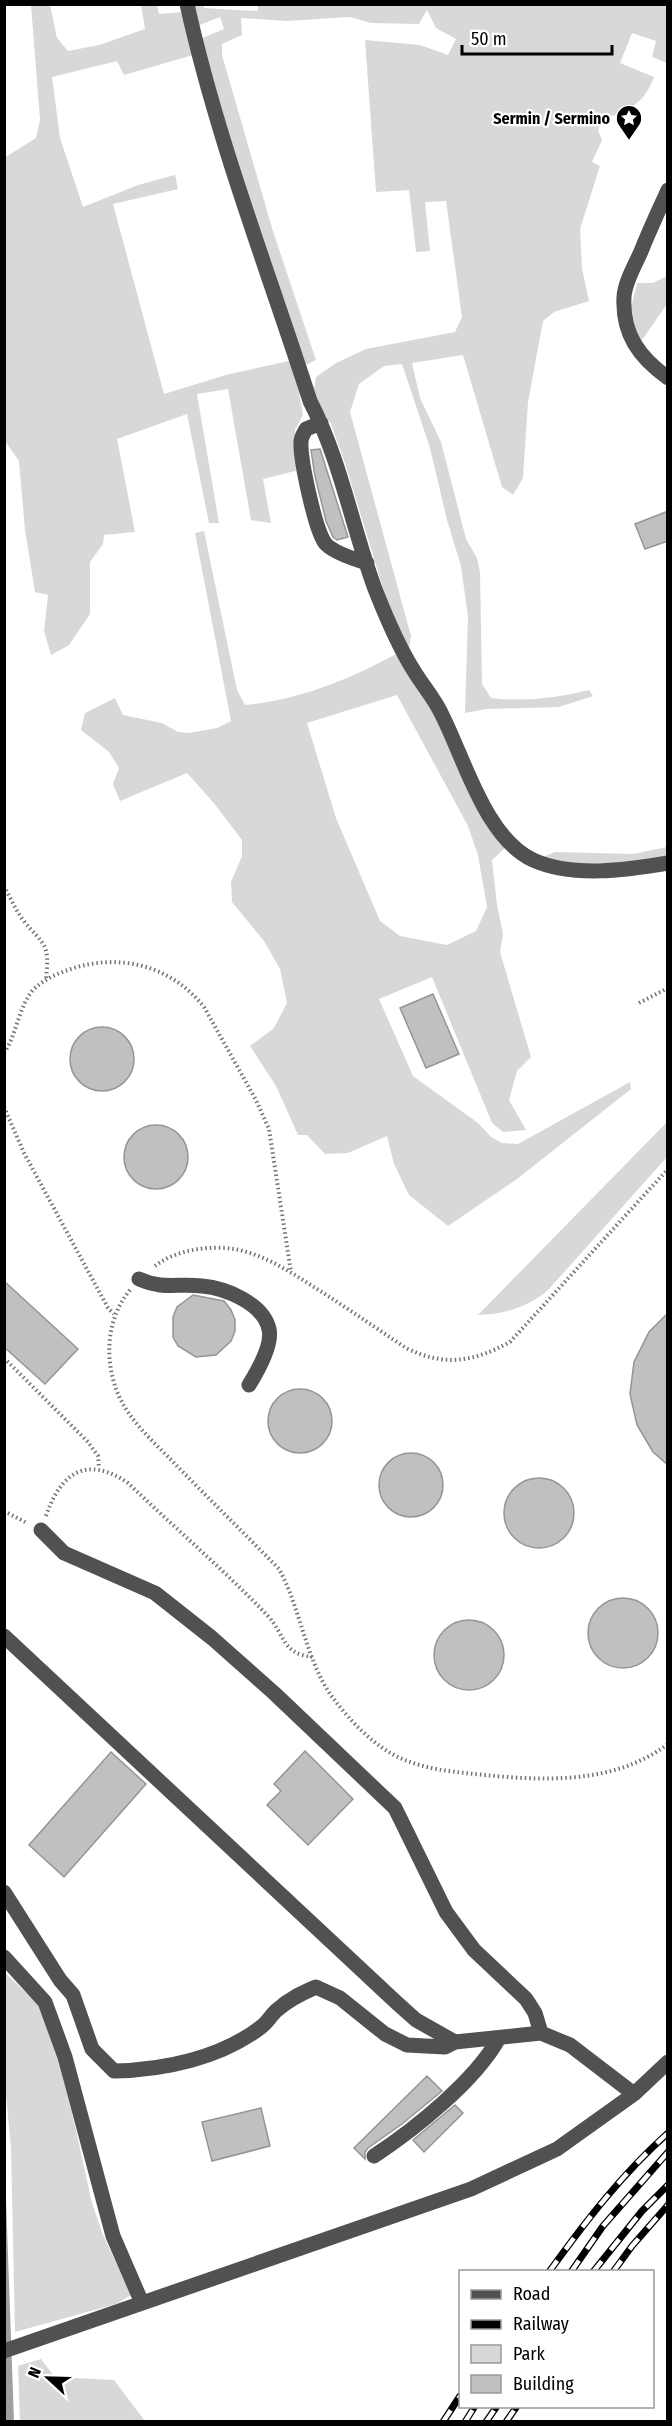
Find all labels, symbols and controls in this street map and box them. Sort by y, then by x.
scale bar [462,18,612,56]
text: 50 m [471,28,507,50]
place icon: Sermin / Sermino [614,103,644,141]
place label: Sermin / Sermino [493,109,610,128]
legend [459,2270,654,2408]
text: Road [513,2283,550,2305]
text: Railway [513,2313,569,2335]
text: Park [513,2343,546,2365]
north arrow [18,2348,78,2408]
text: N [24,2365,45,2381]
text: Building [513,2373,574,2395]

